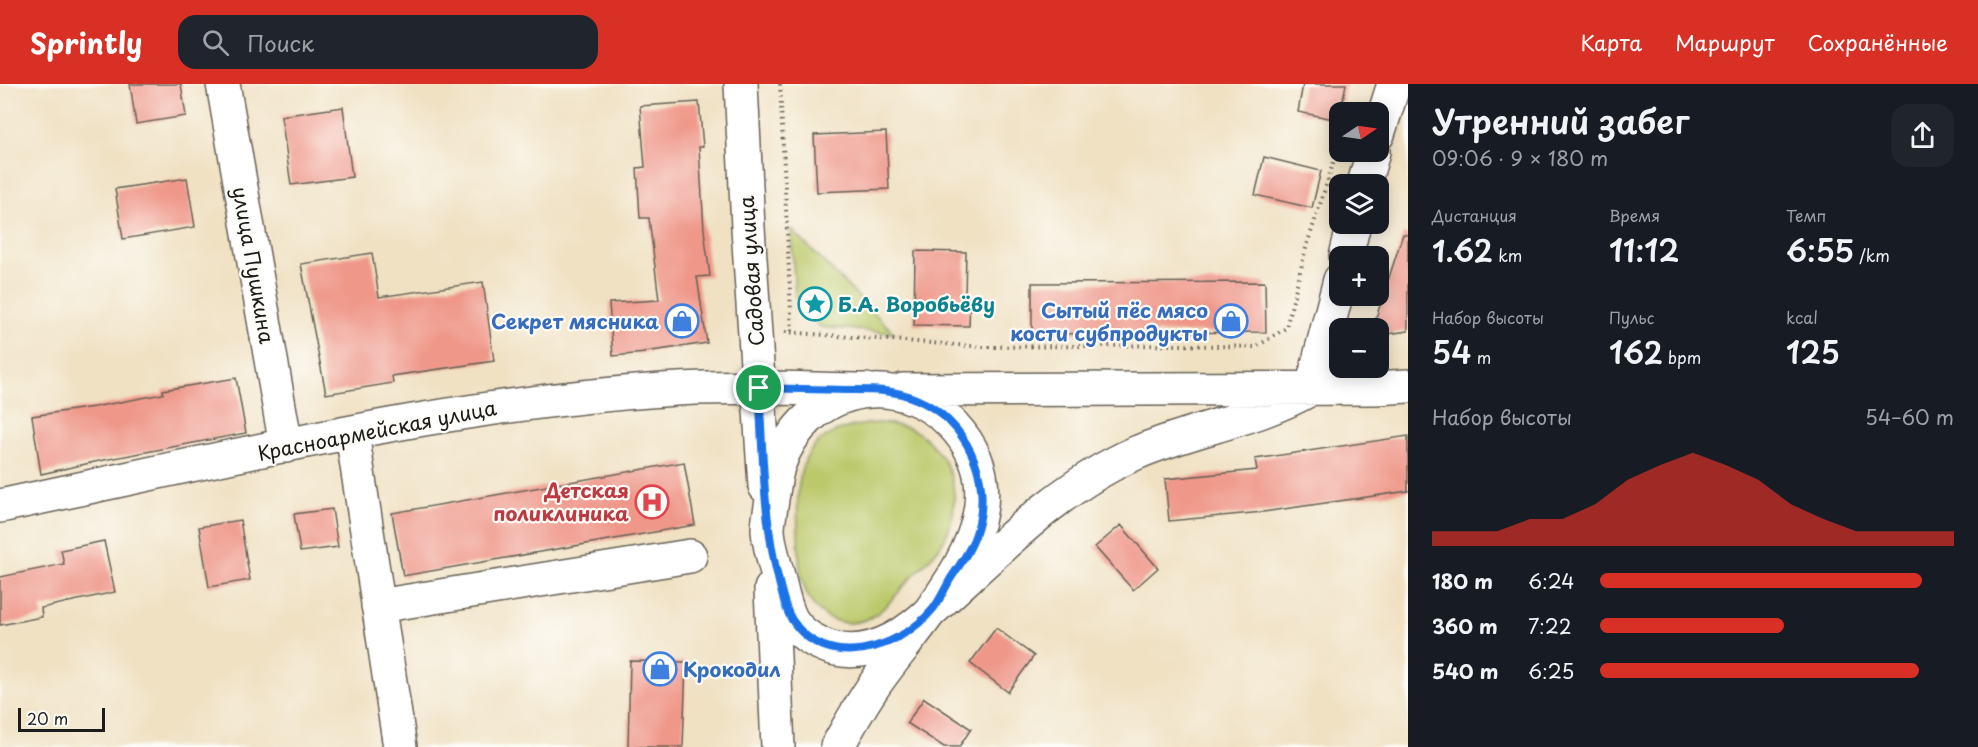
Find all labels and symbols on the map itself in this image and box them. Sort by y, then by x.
north arrow [1329,102,1389,162]
street label: улица Пушкина [225,184,283,346]
street label: Садовая улица [731,194,771,347]
place icon: Б.А. Воробьёву [797,286,833,322]
place label: Б.А. Воробьёву [838,289,995,319]
place label: Сытый пёс мясо кости субпродукты [1010,295,1208,348]
shop icon: Секрет мясника [664,303,700,339]
shop icon: Сытый пёс мясо кости субпродукты [1213,303,1249,339]
place label: Секрет мясника [491,306,659,336]
pin [733,362,784,413]
street label: Красноармейская улица [255,392,499,468]
place label: Детская поликлиника [493,475,629,528]
hospital icon: Детская поликлиника [634,484,670,520]
shop icon: Крокодил [642,651,678,687]
place label: Крокодил [683,654,781,684]
scale bar [18,705,105,732]

